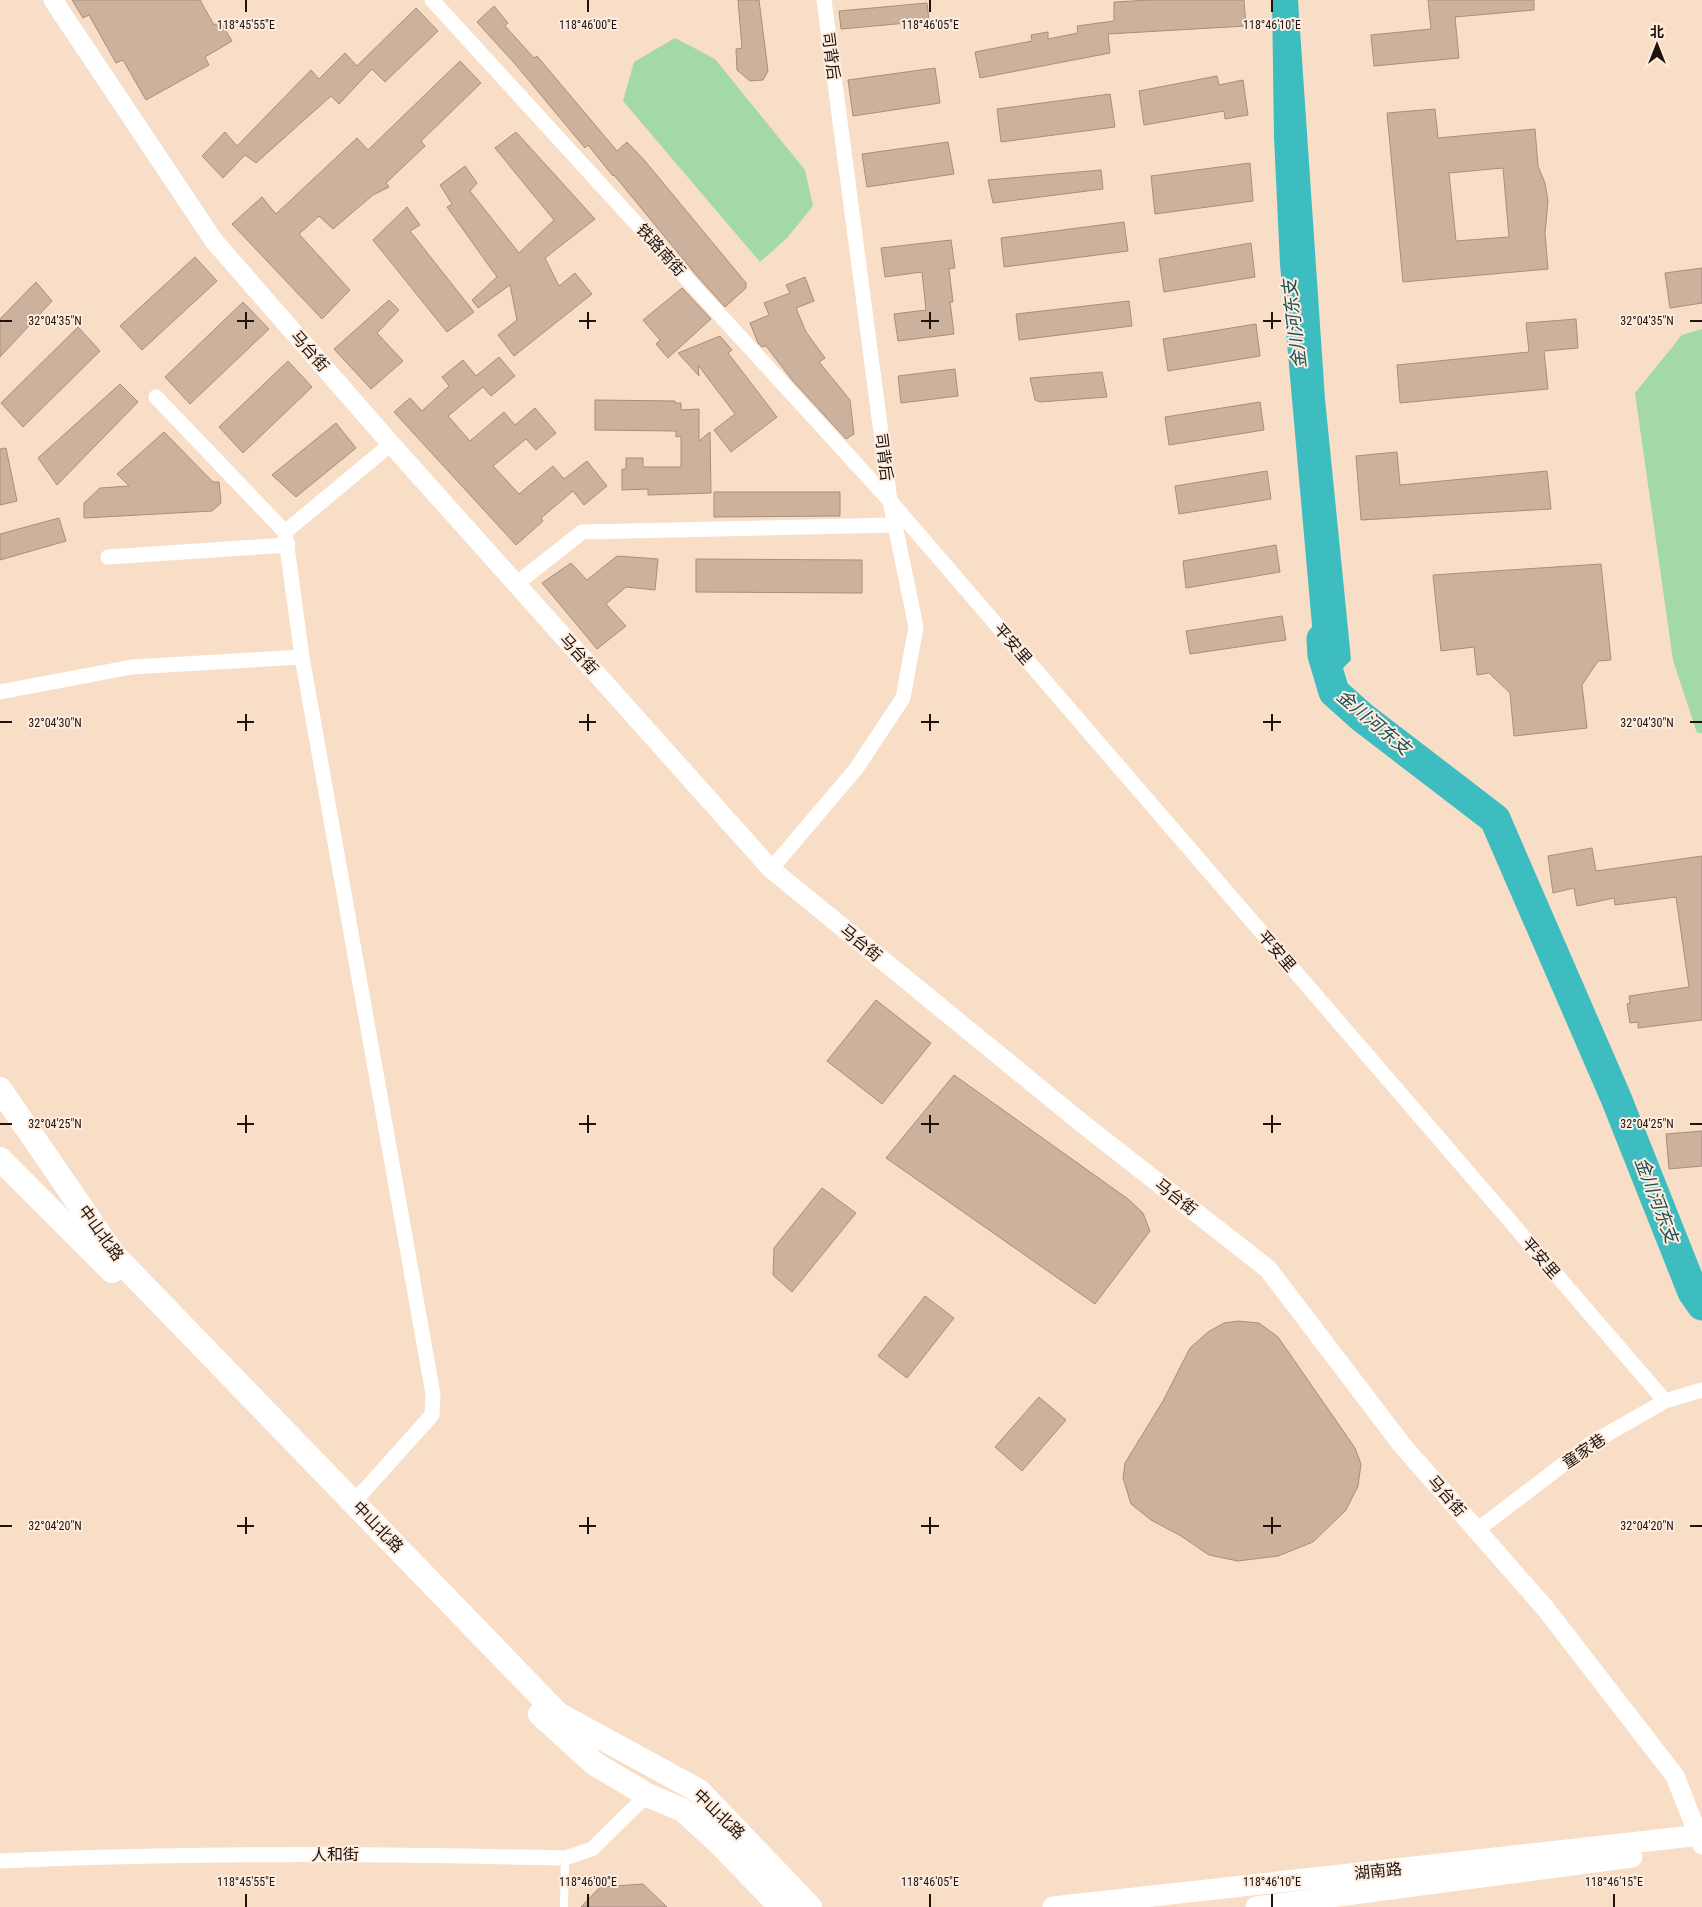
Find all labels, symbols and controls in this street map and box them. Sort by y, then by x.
text: 118°45'55"E [217,18,275,32]
text: 118°46'00"E [559,18,617,32]
text: 118°46'05"E [901,18,959,32]
text: 118°46'10"E [1243,18,1301,32]
north arrow [1632,20,1682,70]
text: 北 [1650,24,1664,40]
street label: 司背后 [819,31,843,81]
street label: 铁路南街 [633,220,689,280]
water label: 金川河东支 [1278,276,1310,370]
text: 32°04'35"N [28,314,82,328]
text: 32°04'35"N [1620,314,1674,328]
street label: 马台街 [287,327,333,375]
street label: 司背后 [872,432,896,482]
street label: 平安里 [990,620,1036,668]
street label: 马台街 [556,630,602,678]
water label: 金川河东支 [1333,685,1417,760]
text: 32°04'30"N [28,716,82,730]
text: 32°04'30"N [1620,716,1674,730]
street label: 马台街 [836,921,886,965]
street label: 平安里 [1254,927,1300,975]
text: 32°04'25"N [28,1117,82,1131]
text: 32°04'25"N [1620,1117,1674,1131]
water label: 金川河东支 [1631,1154,1684,1248]
street label: 马台街 [1151,1175,1201,1219]
street label: 中山北路 [75,1202,127,1264]
street label: 平安里 [1518,1234,1564,1282]
street label: 童家巷 [1559,1430,1609,1472]
street label: 马台街 [1424,1472,1470,1520]
street label: 中山北路 [349,1497,407,1557]
text: 32°04'20"N [28,1519,82,1533]
text: 32°04'20"N [1620,1519,1674,1533]
street label: 中山北路 [689,1785,749,1843]
street label: 人和街 [311,1845,359,1864]
street label: 湖南路 [1353,1859,1403,1883]
text: 118°45'55"E [217,1875,275,1889]
text: 118°46'00"E [559,1875,617,1889]
text: 118°46'05"E [901,1875,959,1889]
text: 118°46'10"E [1243,1875,1301,1889]
text: 118°46'15"E [1585,1875,1643,1889]

